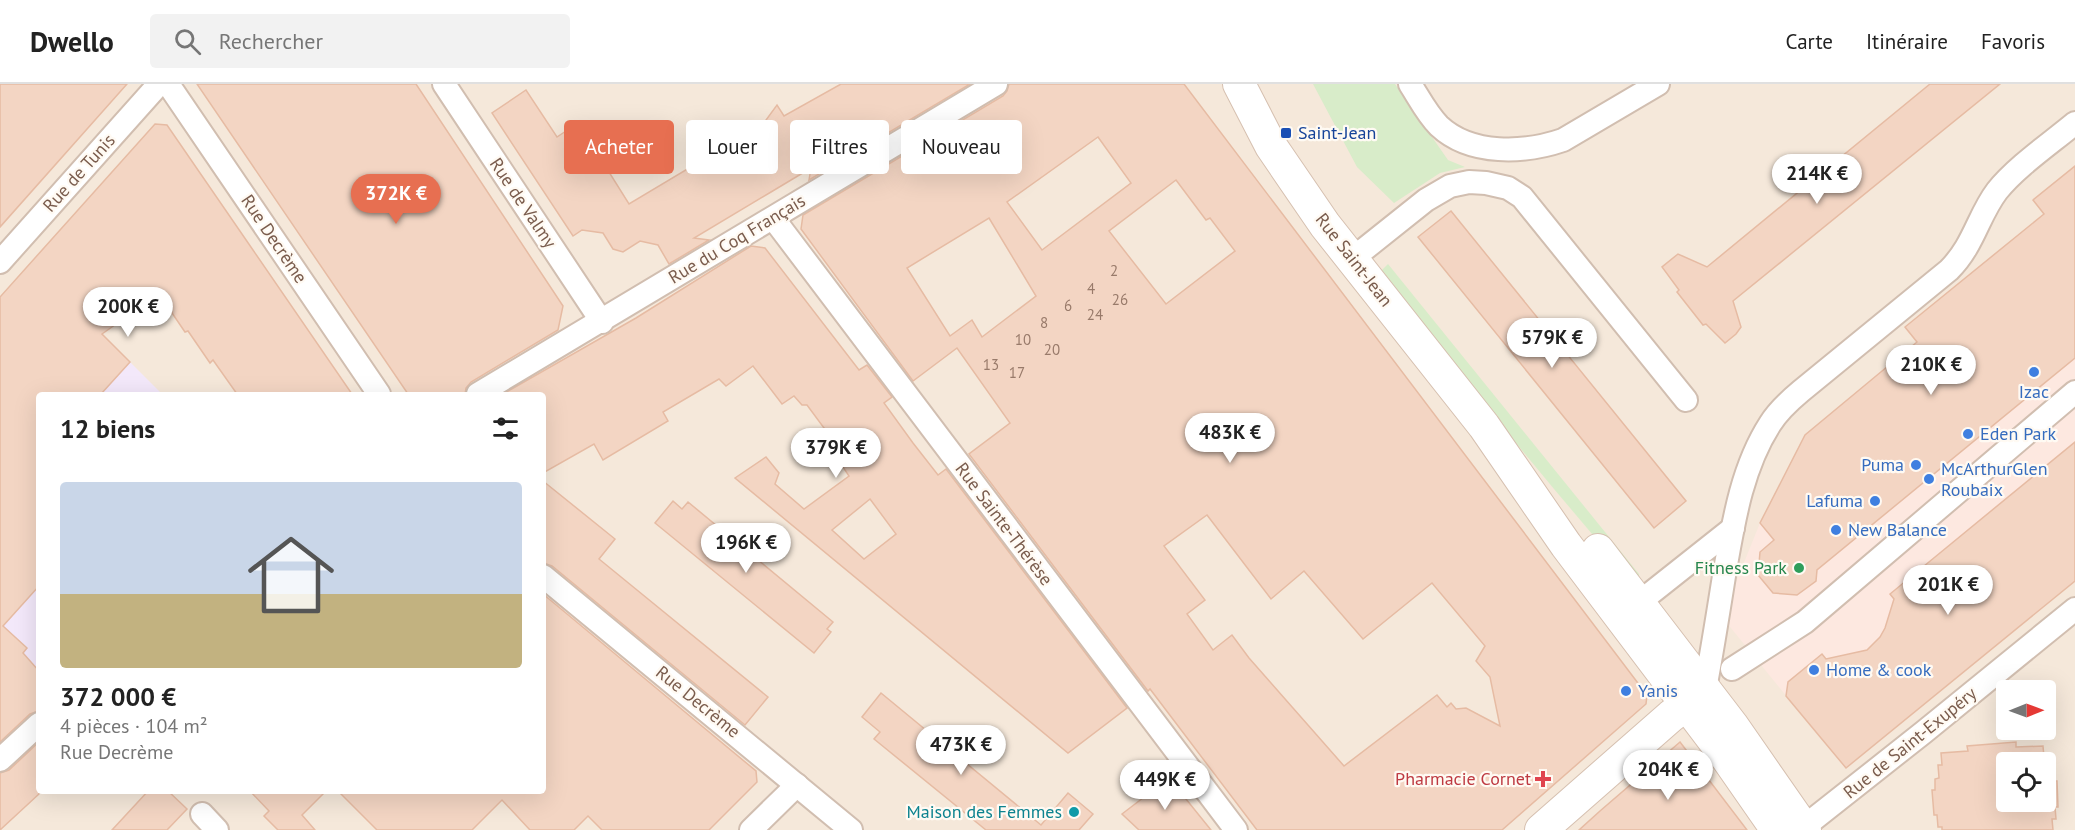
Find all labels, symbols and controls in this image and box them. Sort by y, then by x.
search box [150,14,570,68]
text: Dwello [30,23,114,60]
icon: search [171,25,204,58]
text: Rechercher [219,27,323,55]
text: Carte [1786,28,1833,55]
text: Itinéraire [1866,28,1948,55]
text: Favoris [1981,28,2045,55]
chip: Acheter [564,120,674,174]
chip: Louer [686,120,778,174]
chip: Filtres [790,120,889,174]
chip: Nouveau [901,120,1022,174]
place label: Saint-Jean [1298,121,1376,144]
marker: Saint-Jean [1279,126,1293,140]
street label: Rue de Tunis [38,129,120,217]
street label: Rue de Valmy [485,153,562,253]
pin: 214K € [1768,154,1866,205]
text: 214K € [1786,160,1848,186]
pin: 372K € [347,174,445,225]
text: 372K € [365,180,427,206]
street label: Rue du Coq Français [664,189,809,289]
street label: Rue Decrème [236,190,312,287]
street label: Rue Saint-Jean [1311,208,1398,311]
house number: 2 [1110,261,1118,280]
house number: 4 [1087,279,1095,298]
pin: 200K € [79,287,177,338]
house number: 26 [1112,290,1128,309]
text: 200K € [97,293,159,319]
house number: 6 [1064,296,1072,315]
house number: 24 [1087,305,1103,324]
house number: 8 [1040,313,1048,332]
pin: 579K € [1503,318,1601,369]
text: 579K € [1521,324,1583,350]
house number: 10 [1015,330,1031,349]
house number: 20 [1044,340,1060,359]
pin: 210K € [1882,345,1980,396]
text: 210K € [1900,351,1962,377]
house number: 13 [983,355,999,374]
house number: 17 [1009,363,1025,382]
marker: Izac [2027,365,2041,379]
place label: Izac [2019,380,2049,403]
text: 12 biens [60,412,155,445]
icon: filters [489,412,522,445]
pin: 483K € [1181,413,1279,464]
text: 483K € [1199,419,1261,445]
place label: Eden Park [1980,422,2057,445]
marker: Eden Park [1961,427,1975,441]
pin: 379K € [787,428,885,479]
text: 379K € [805,434,867,460]
place label: Puma [1861,453,1904,476]
place label: McArthurGlen Roubaix [1941,457,2048,501]
street label: Rue Sainte-Thérèse [951,458,1058,590]
marker: Puma [1909,458,1923,472]
marker: McArthurGlen Roubaix [1922,472,1936,486]
place label: Lafuma [1806,489,1863,512]
marker: Lafuma [1868,494,1882,508]
place label: New Balance [1848,518,1947,541]
icon: home [237,521,345,629]
pin: 196K € [697,523,795,574]
marker: New Balance [1829,523,1843,537]
text: 196K € [715,529,777,555]
place label: Fitness Park [1695,556,1787,579]
marker: Fitness Park [1792,561,1806,575]
pin: 201K € [1899,565,1997,616]
text: 201K € [1917,571,1979,597]
place label: Home & cook [1826,658,1932,681]
street label: Rue Decrème [651,661,745,743]
marker: Home & cook [1807,663,1821,677]
place label: Yanis [1638,679,1678,702]
text: 372 000 € [60,680,176,713]
north arrow [1996,680,2056,740]
map controls [1996,680,2056,812]
street label: Rue de Saint-Exupéry [1838,681,1982,803]
marker: Yanis [1619,684,1633,698]
text: 4 pièces · 104 m² [60,713,208,739]
pin: 473K € [912,725,1010,776]
text: 473K € [930,731,992,757]
text: Rue Decrème [60,739,173,765]
pin: 204K € [1619,750,1717,801]
button: locate [1996,752,2056,812]
text: 204K € [1637,756,1699,782]
pin: 449K € [1116,760,1214,811]
text: 449K € [1134,766,1196,792]
place label: Pharmacie Cornet [1395,767,1531,790]
marker: Pharmacie Cornet [1536,772,1550,786]
place label: Maison des Femmes [907,800,1062,823]
marker: Maison des Femmes [1067,805,1081,819]

